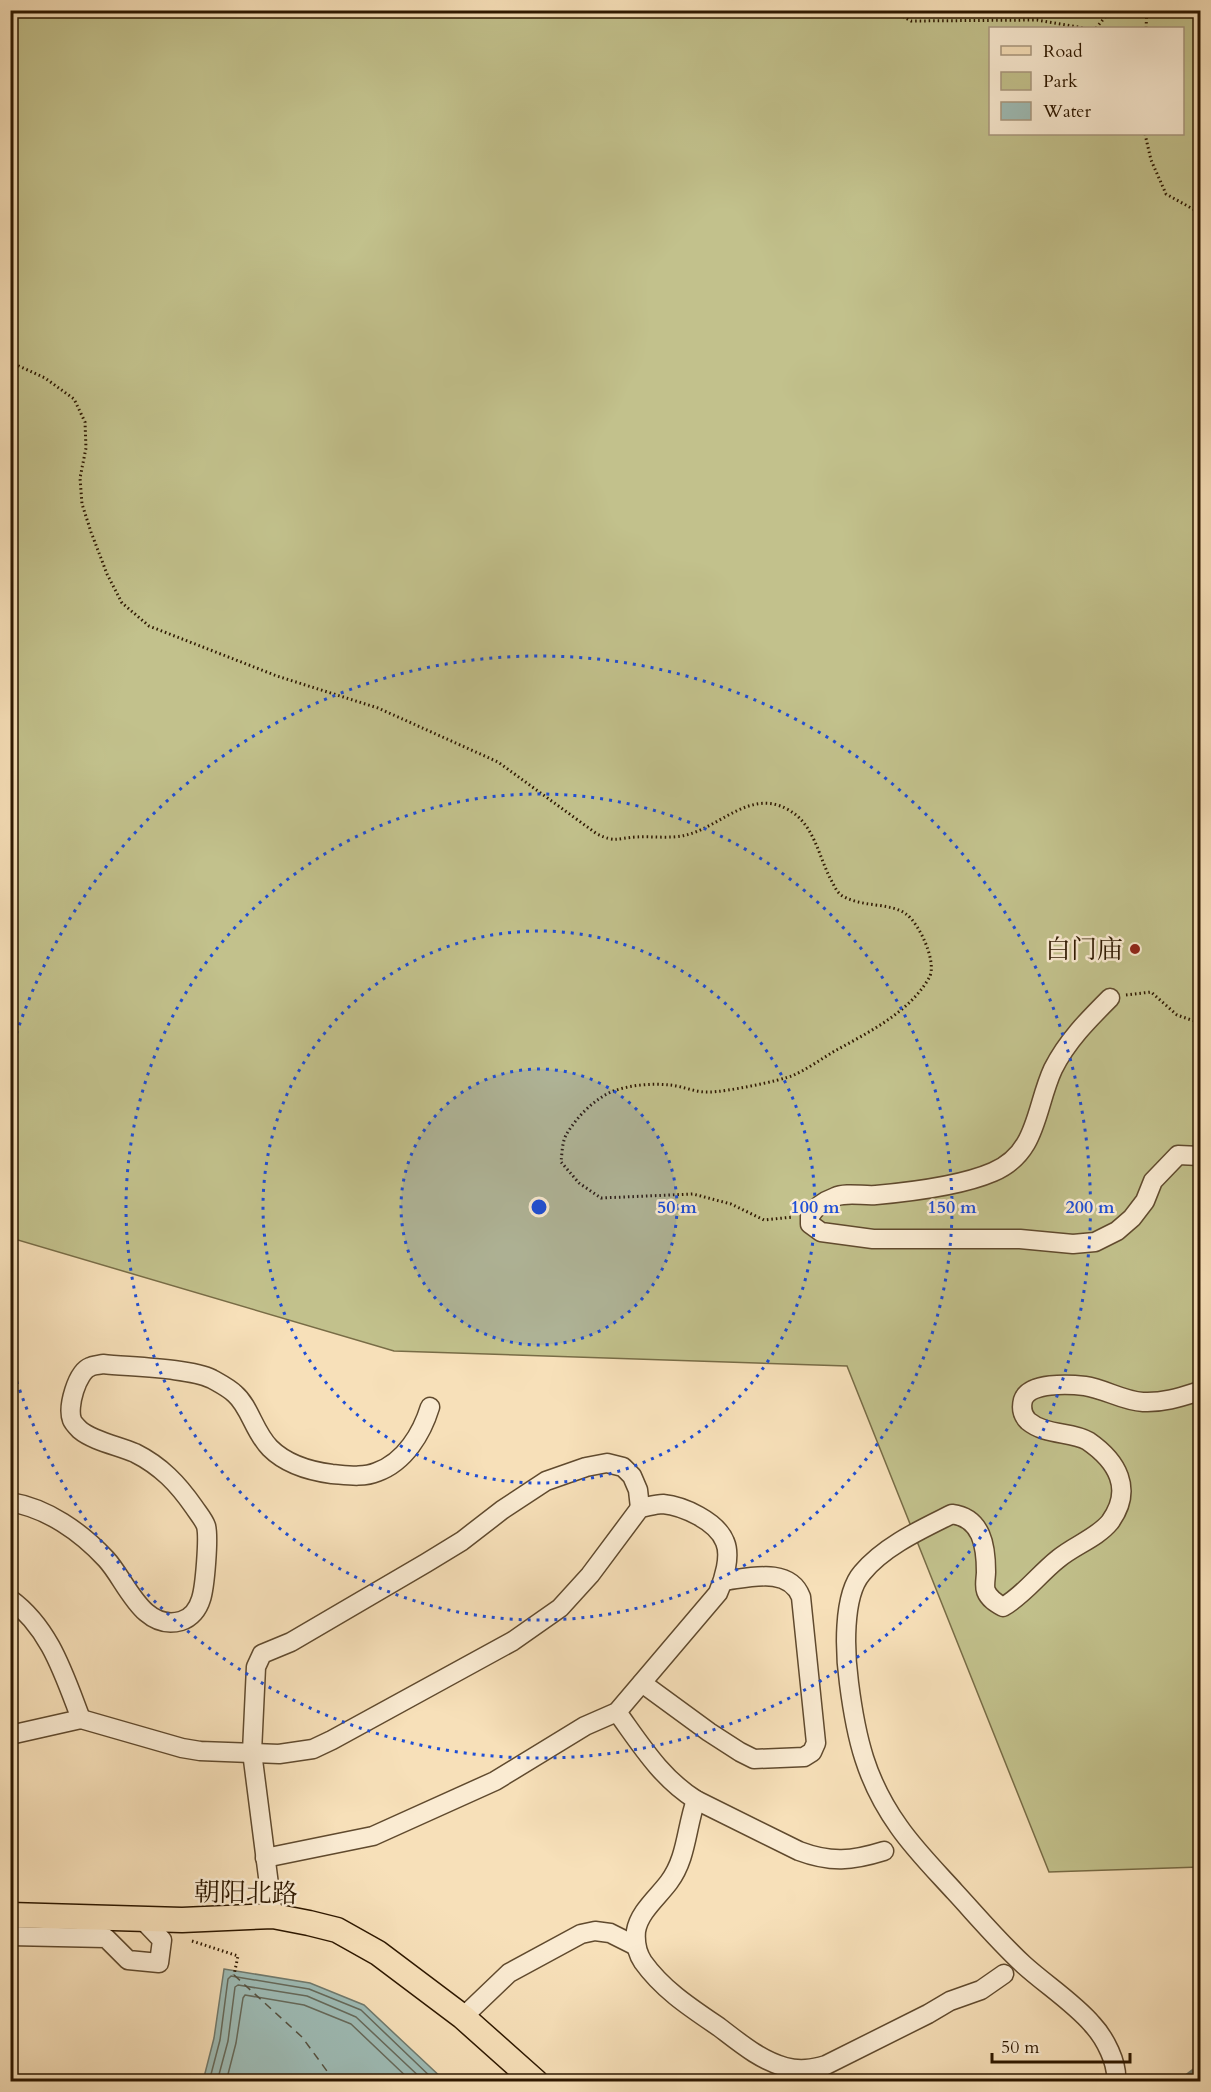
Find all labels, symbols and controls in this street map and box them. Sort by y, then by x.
legend [989,27,1184,135]
text: Road [1043,39,1083,64]
text: Park [1043,69,1078,94]
text: Water [1042,99,1092,124]
place label: 白门庙 [1045,932,1123,967]
marker: 白门庙 [1128,942,1142,956]
text: 50 m [657,1195,697,1220]
text: 100 m [790,1195,840,1220]
text: 150 m [927,1195,977,1220]
text: 200 m [1065,1195,1115,1220]
centre of rings [529,1197,549,1217]
street label: 朝阳北路 [194,1875,298,1911]
scale bar [992,2026,1130,2064]
text: 50 m [1001,2035,1040,2060]

